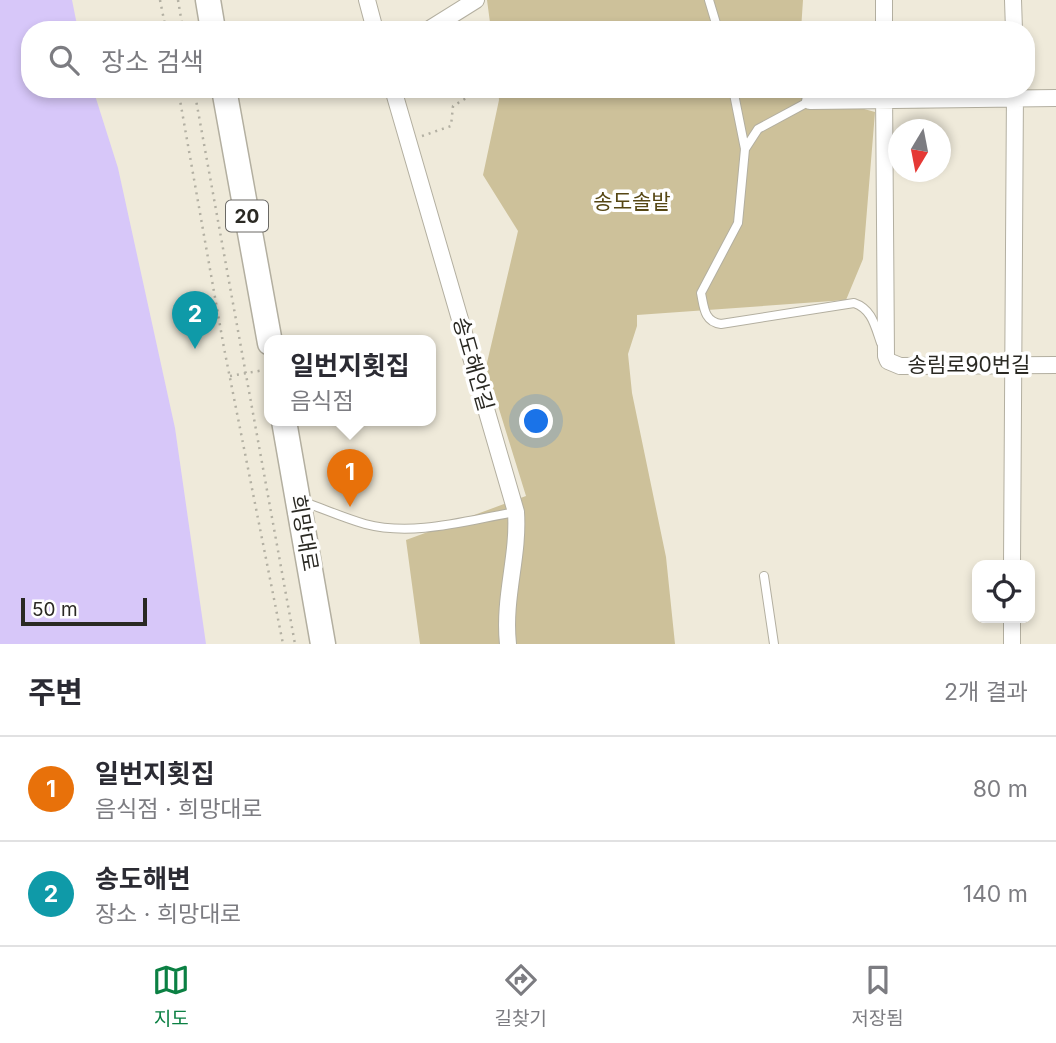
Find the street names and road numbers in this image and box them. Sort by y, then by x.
road number: 20 [226,200,268,232]
street label: 송도해안길 [448,314,499,414]
street label: 송림로90번길 [908,352,1030,377]
street label: 희망대로 [285,493,324,573]

